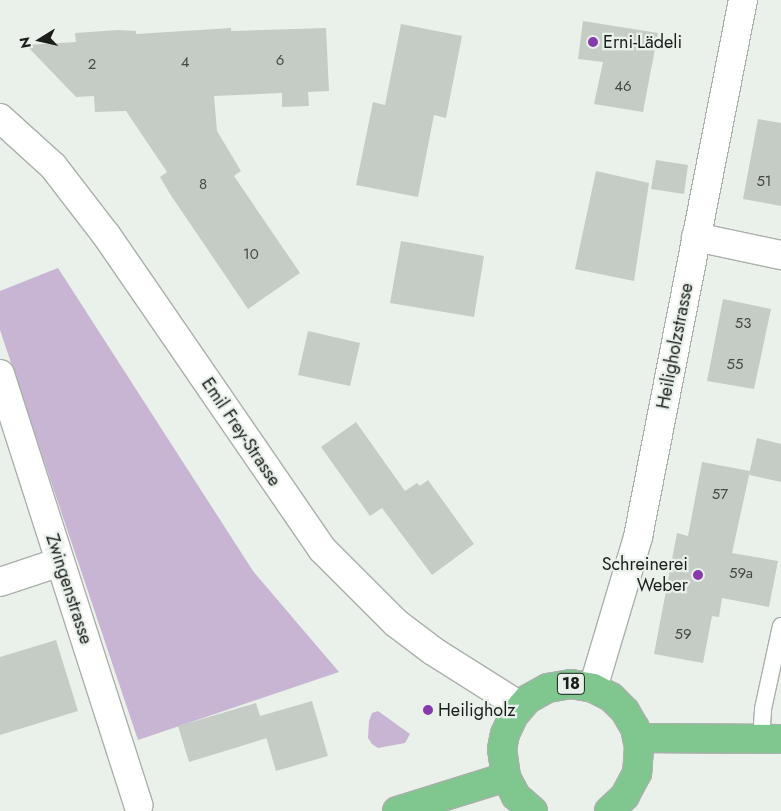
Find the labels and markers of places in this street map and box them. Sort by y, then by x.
place label: Erni-Lädeli [603,31,682,53]
marker: Erni-Lädeli [587,36,599,48]
place label: Schreinerei Weber [602,554,688,596]
marker: Schreinerei Weber [692,569,704,581]
place label: Heiligholz [438,699,516,721]
marker: Heiligholz [422,704,434,716]

